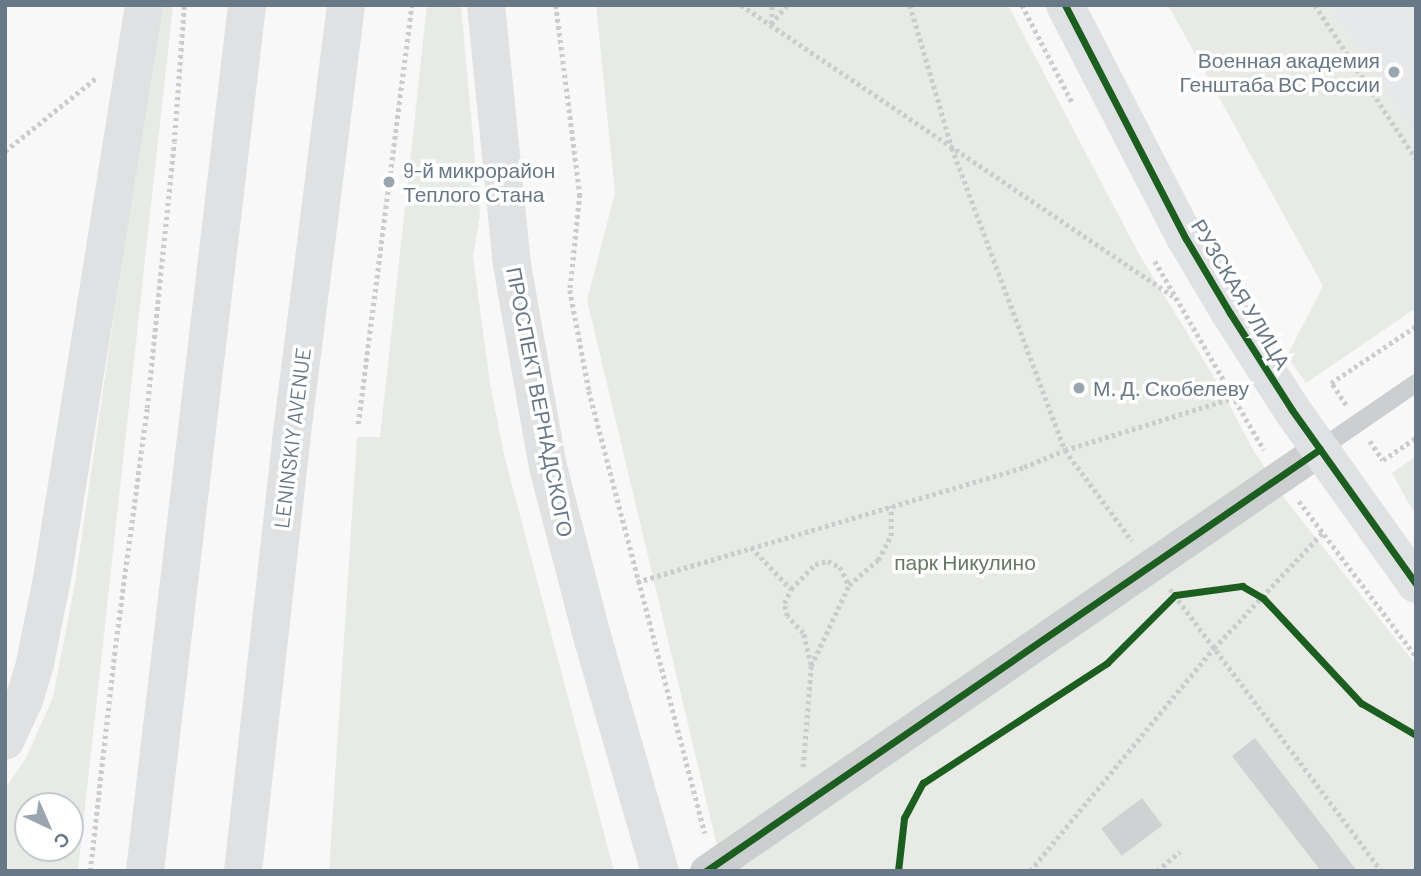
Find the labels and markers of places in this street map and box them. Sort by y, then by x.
place label: Военная академия Генштаба ВС России [1180,47,1380,97]
marker: Военная академия Генштаба ВС России [1386,64,1402,80]
place label: 9-й микрорайон Теплого Стана [403,157,555,207]
marker: 9-й микрорайон Теплого Стана [381,174,397,190]
place label: М. Д. Скобелеву [1093,375,1249,401]
marker: М. Д. Скобелеву [1071,380,1087,396]

